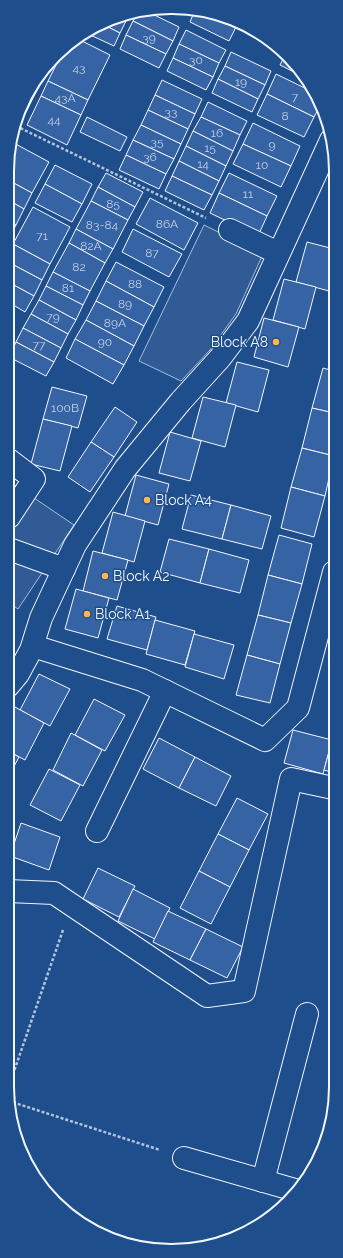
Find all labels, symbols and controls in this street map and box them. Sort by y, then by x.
house number: 39 [142,31,156,45]
house number: 30 [189,53,203,67]
house number: 43 [73,61,85,75]
house number: 19 [235,75,247,89]
house number: 7 [292,90,299,104]
house number: 43A [54,91,76,105]
house number: 33 [165,105,177,119]
house number: 8 [281,109,289,123]
house number: 44 [47,113,61,127]
house number: 16 [211,126,223,140]
house number: 35 [151,135,164,149]
house number: 9 [268,138,276,152]
house number: 15 [204,141,216,155]
house number: 36 [143,150,157,164]
house number: 14 [197,157,209,171]
house number: 10 [256,158,268,172]
house number: 11 [243,187,253,201]
house number: 85 [106,197,120,211]
house number: 86A [156,217,178,231]
house number: 83-84 [86,218,119,232]
house number: 71 [36,229,48,243]
house number: 82A [80,239,102,253]
house number: 87 [145,246,159,260]
house number: 82 [72,260,86,274]
house number: 88 [128,277,142,291]
house number: 81 [62,281,74,295]
house number: 89 [118,297,132,311]
house number: 79 [46,310,60,324]
house number: 89A [104,316,126,330]
place label: Block A8 [211,334,268,350]
house number: 90 [98,335,112,349]
marker: Block A8 [271,337,281,347]
house number: 77 [33,338,46,352]
house number: 100B [51,401,79,415]
place label: Block A4 [155,492,212,508]
marker: Block A4 [142,495,152,505]
place label: Block A2 [113,568,169,584]
marker: Block A2 [100,571,110,581]
place label: Block A1 [95,606,150,622]
marker: Block A1 [82,609,92,619]

